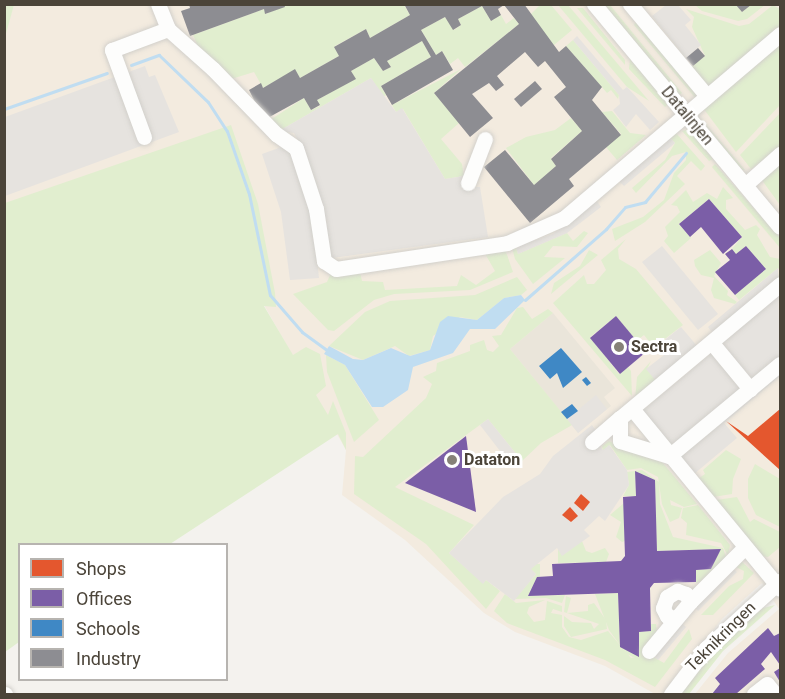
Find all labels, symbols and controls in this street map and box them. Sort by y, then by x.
street label: Datalinjen [657,83,717,149]
place label: Sectra [631,337,677,357]
marker: Sectra [612,340,626,354]
place label: Dataton [464,450,520,470]
marker: Dataton [445,453,459,467]
legend [18,543,228,681]
text: Shops [76,558,126,579]
text: Offices [76,588,132,609]
street label: Teknikringen [682,598,760,676]
text: Schools [76,618,140,639]
text: Industry [76,648,141,669]

